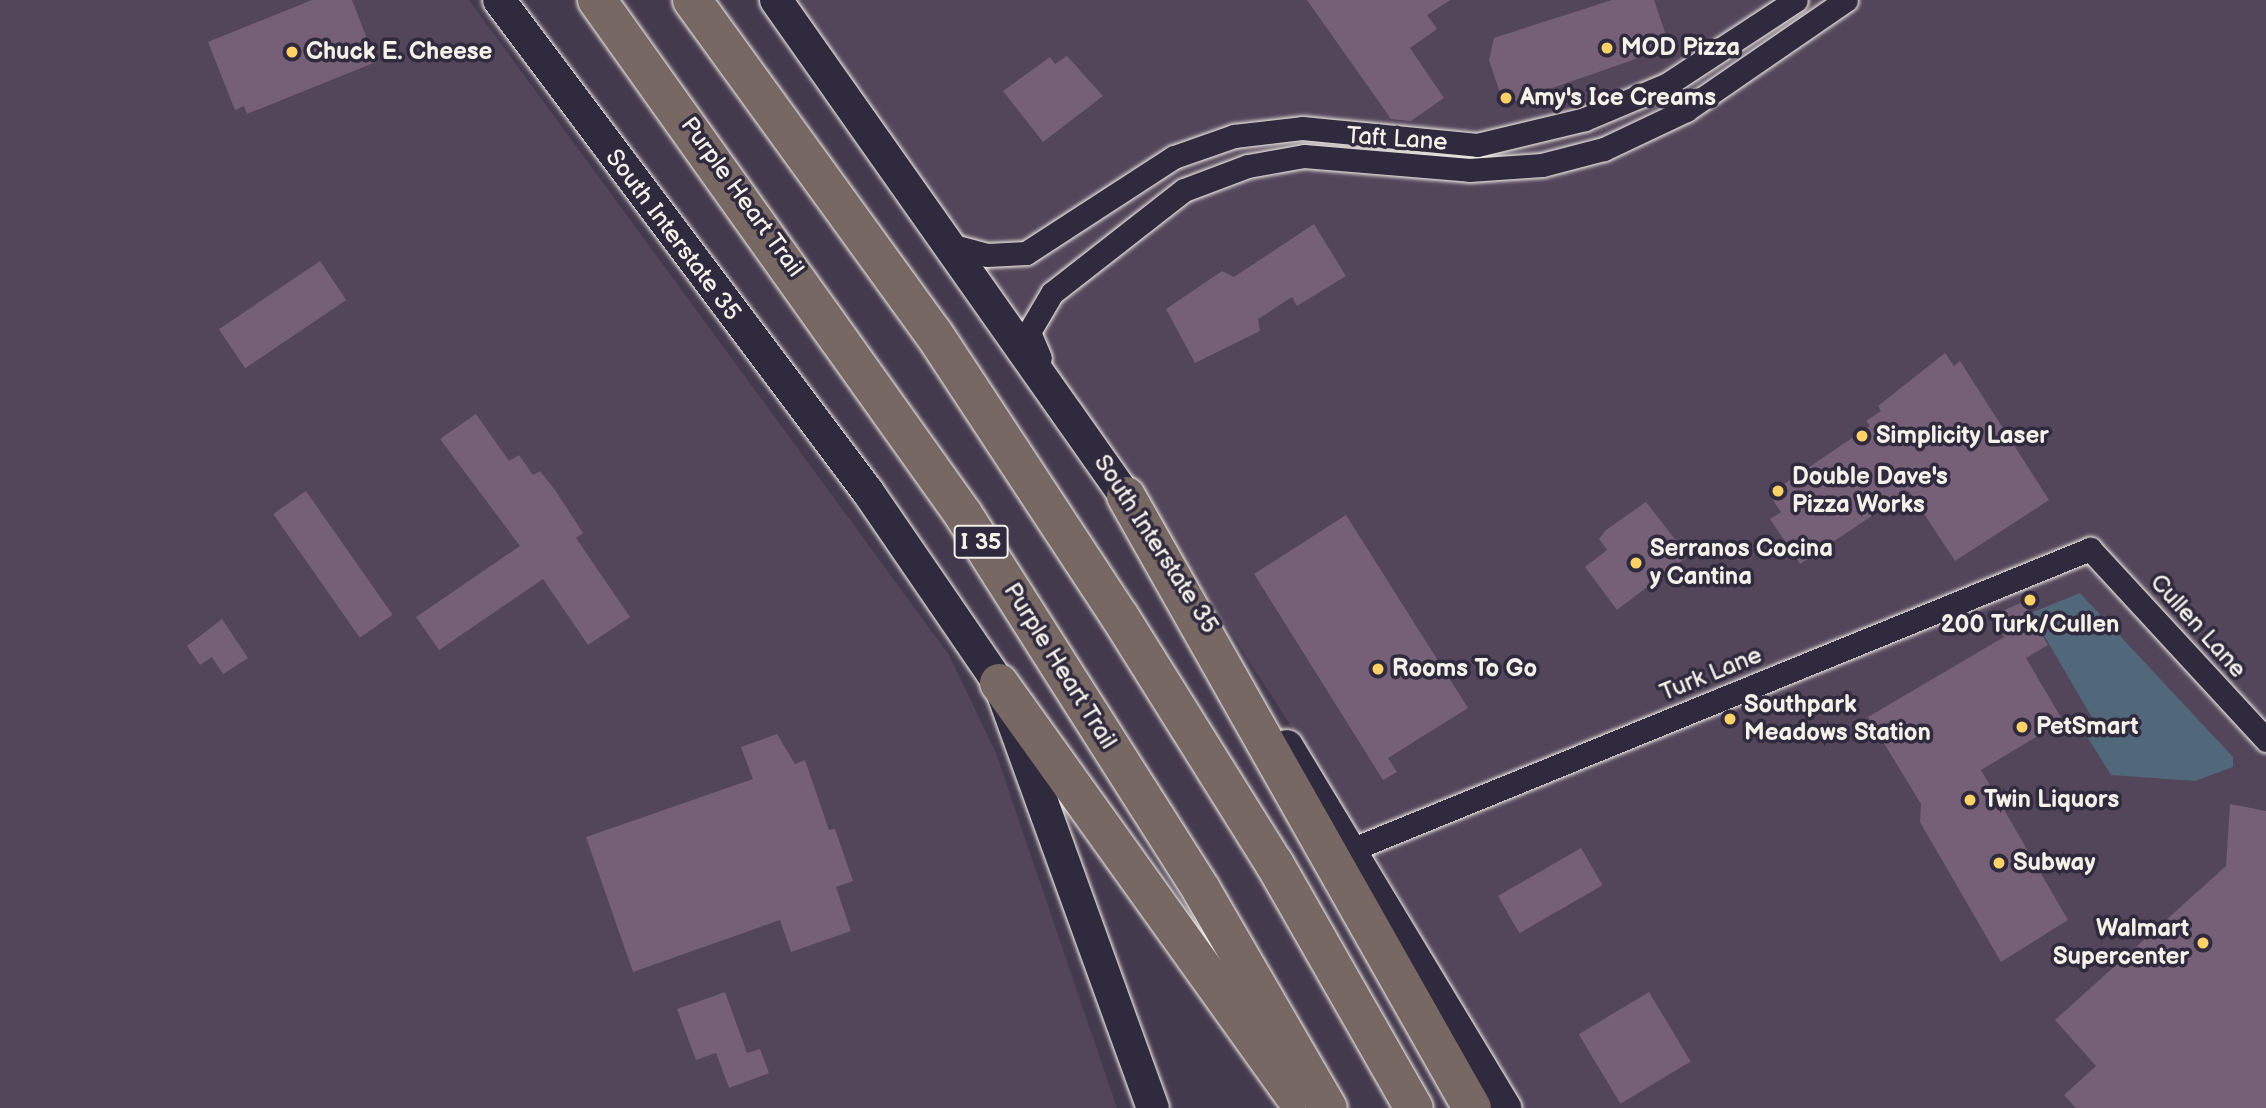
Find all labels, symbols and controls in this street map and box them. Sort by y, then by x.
place label: MOD Pizza [1621,34,1740,62]
place label: Chuck E. Cheese [306,38,492,66]
marker: MOD Pizza [1599,40,1615,56]
marker: Chuck E. Cheese [284,44,300,60]
place label: Amy's Ice Creams [1520,84,1716,112]
marker: Amy's Ice Creams [1498,90,1514,106]
street label: Purple Heart Trail [674,111,810,283]
street label: Taft Lane [1346,121,1448,157]
street label: South Interstate 35 [599,144,747,326]
place label: Simplicity Laser [1876,422,2049,450]
marker: Simplicity Laser [1854,428,1870,444]
street label: South Interstate 35 [1088,449,1224,639]
place label: Double Dave's Pizza Works [1792,463,1948,519]
marker: Double Dave's Pizza Works [1770,483,1786,499]
road number: I 35 [953,522,1009,562]
place label: Serranos Cocina y Cantina [1650,535,1833,591]
marker: Serranos Cocina y Cantina [1628,555,1644,571]
street label: Cullen Lane [2144,568,2252,684]
street label: Purple Heart Trail [997,577,1123,755]
marker: 200 Turk/Cullen [2022,592,2038,608]
place label: 200 Turk/Cullen [1941,611,2119,639]
street label: Turk Lane [1656,641,1766,707]
place label: Rooms To Go [1392,655,1537,683]
marker: Rooms To Go [1370,661,1386,677]
place label: Southpark Meadows Station [1744,691,1931,747]
marker: Southpark Meadows Station [1722,711,1738,727]
place label: PetSmart [2036,713,2139,741]
marker: PetSmart [2014,719,2030,735]
place label: Twin Liquors [1984,786,2119,814]
marker: Twin Liquors [1962,792,1978,808]
place label: Subway [2013,849,2095,877]
marker: Subway [1991,855,2007,871]
place label: Walmart Supercenter [2053,915,2189,971]
marker: Walmart Supercenter [2195,935,2211,951]

